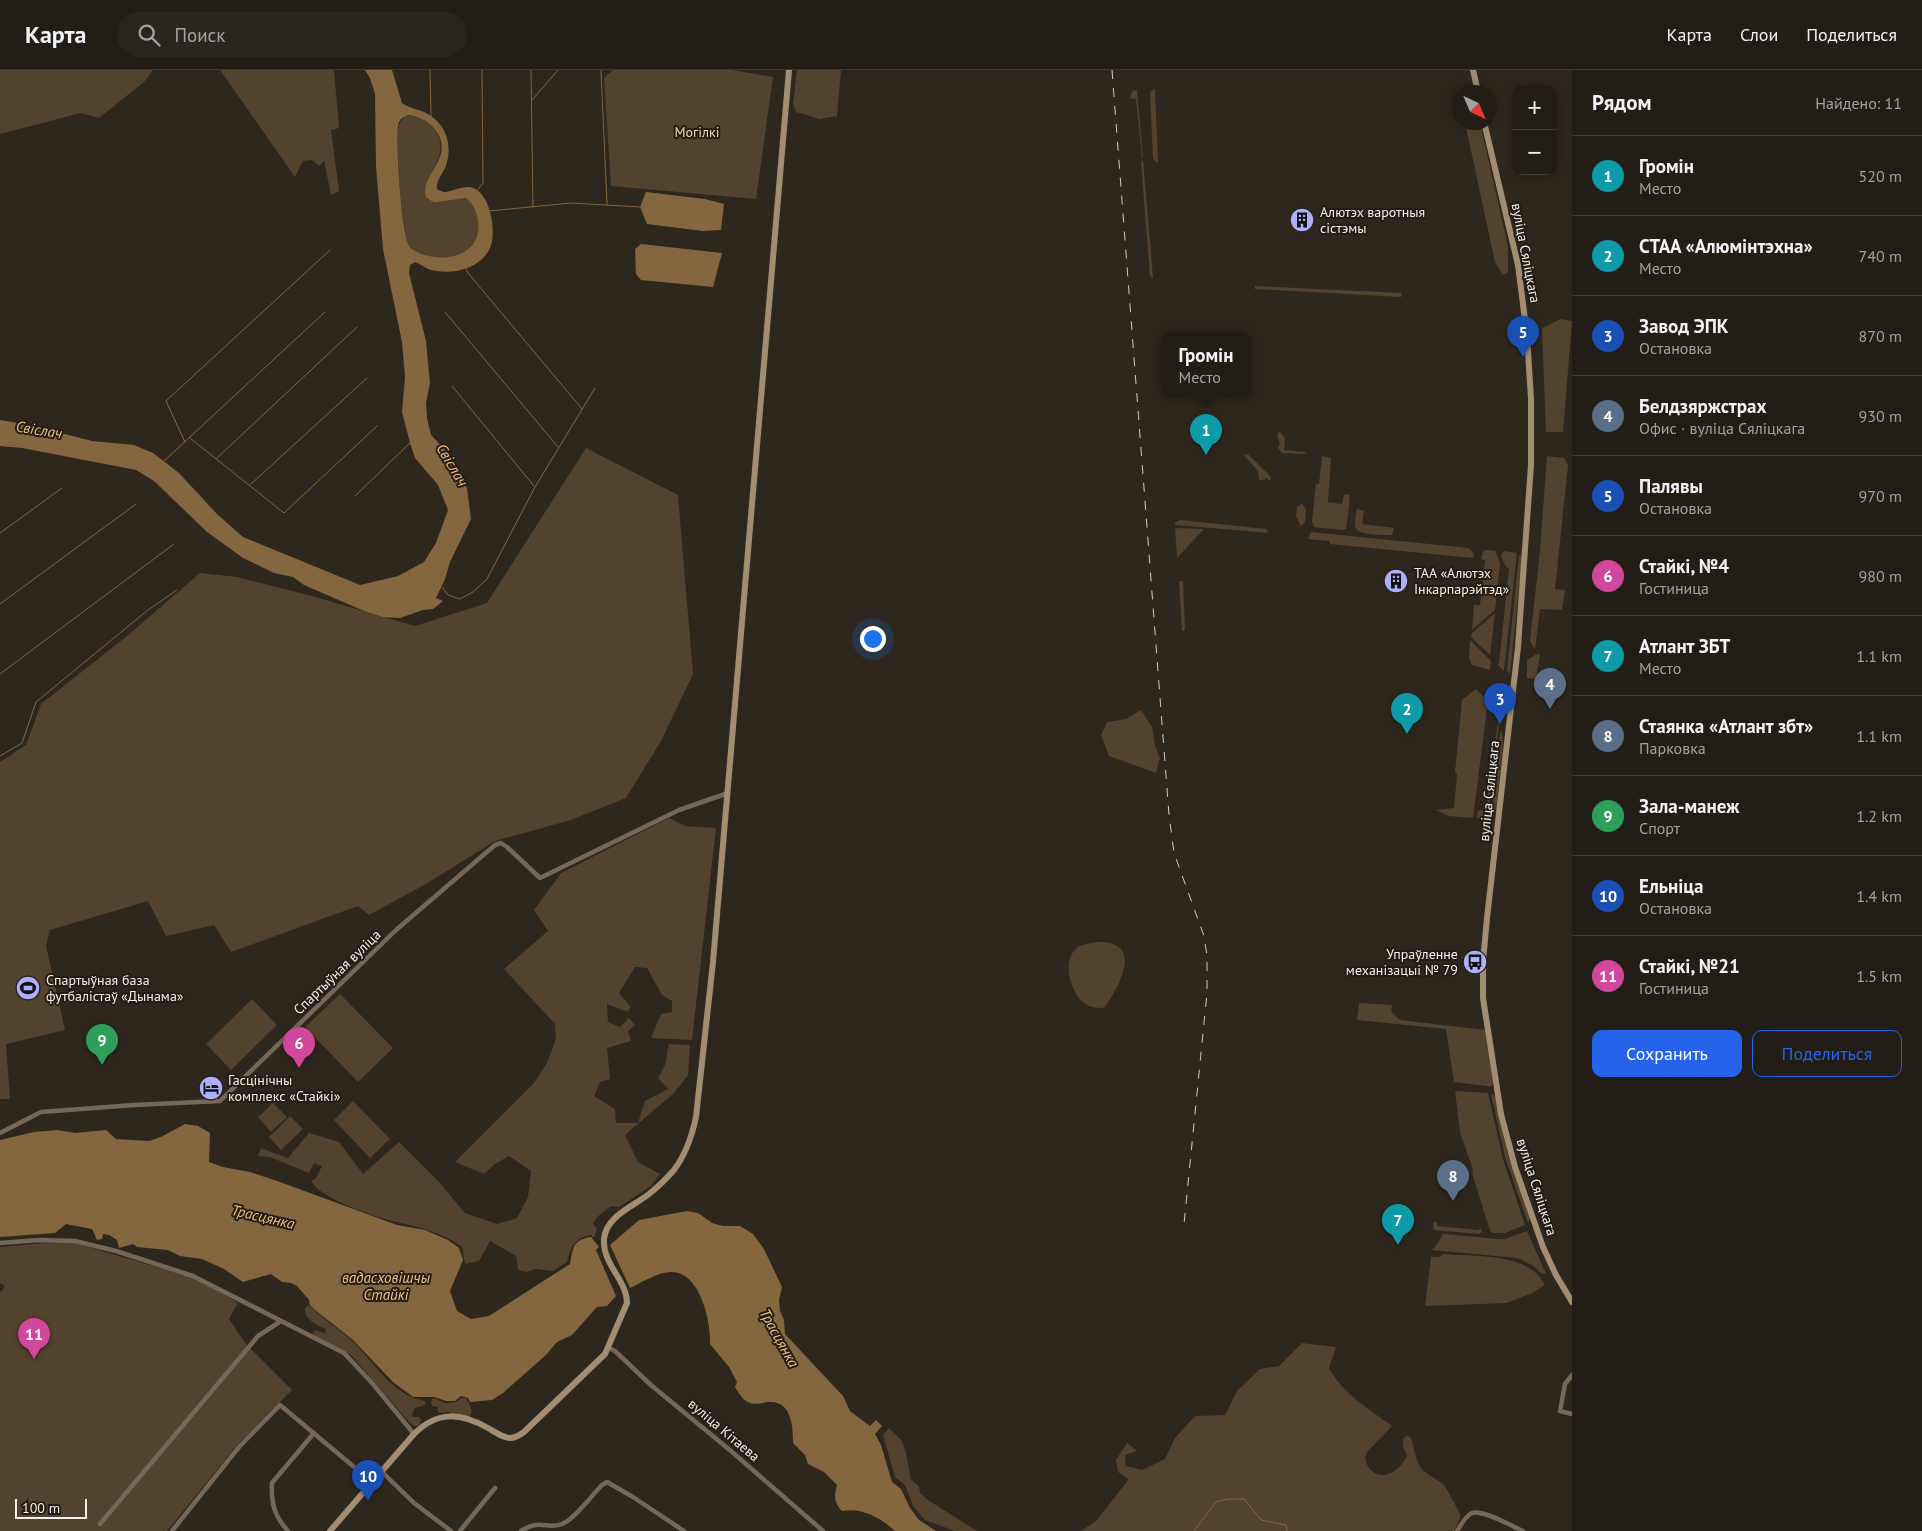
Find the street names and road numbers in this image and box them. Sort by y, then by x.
street label: вуліца Сяліцкага [1508,202,1544,304]
street label: вуліца Сяліцкага [1475,740,1503,842]
street label: Спартыўная вуліца [289,926,385,1018]
street label: вуліца Сяліцкага [1513,1136,1561,1238]
street label: вуліца Кітаева [684,1395,764,1465]

